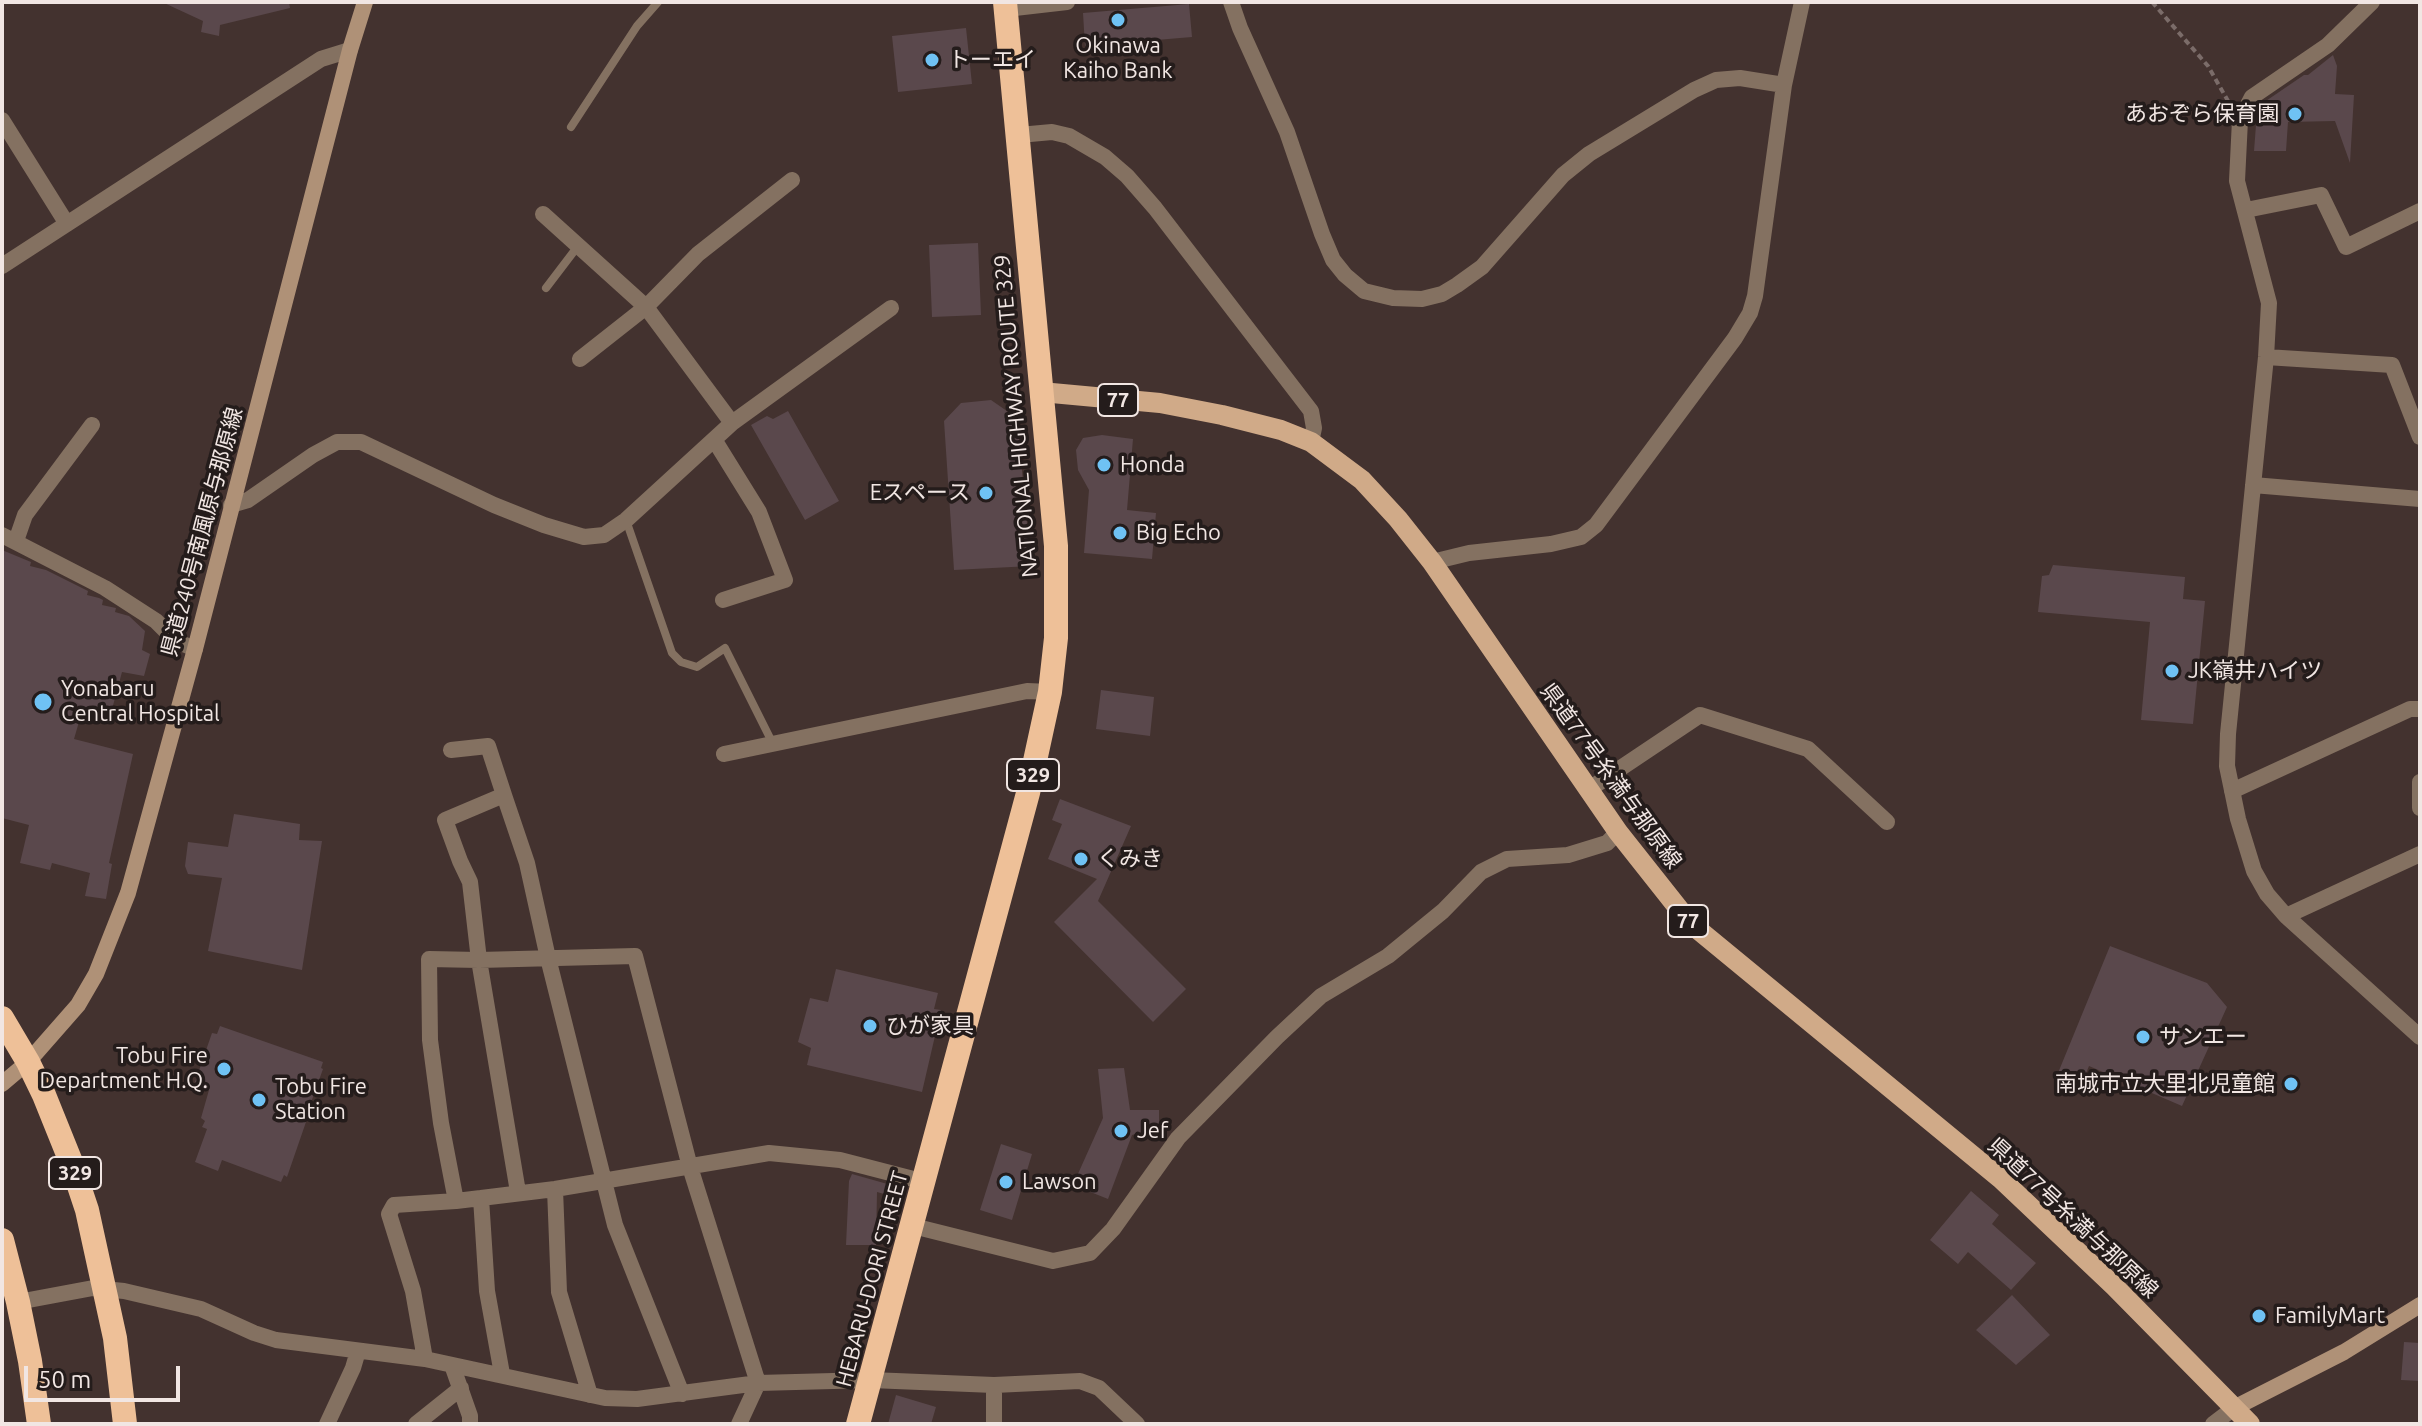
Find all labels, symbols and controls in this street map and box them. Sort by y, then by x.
marker: Okinawa Kaiho Bank [1109,11,1127,29]
place label: Okinawa Kaiho Bank [1063,33,1173,84]
place label: トーエイ [948,47,1036,73]
marker: トーエイ [923,51,941,69]
place label: あおぞら保育園 [2125,101,2279,127]
marker: あおぞら保育園 [2286,105,2304,123]
street label: NATIONAL HIGHWAY ROUTE 329 [989,253,1043,579]
road number: 77 [1098,384,1138,416]
street label: 県道240号南風原与那原線 [156,404,248,660]
place label: Honda [1120,452,1185,478]
marker: Honda [1095,456,1113,474]
place label: Eスペース [870,480,970,506]
marker: Eスペース [977,484,995,502]
place label: Big Echo [1136,520,1221,546]
marker: Big Echo [1111,524,1129,542]
place label: JK嶺井ハイツ [2188,658,2322,684]
marker: JK嶺井ハイツ [2163,662,2181,680]
place label: Yonabaru Central Hospital [61,676,220,728]
street label: 県道77号糸満与那原線 [1535,678,1687,874]
marker: Yonabaru Central Hospital [32,691,54,713]
road number: 329 [1007,759,1059,791]
place label: くみき [1097,846,1163,872]
marker: くみき [1072,850,1090,868]
road number: 77 [1668,905,1708,937]
place label: ひが家具 [886,1013,974,1039]
marker: ひが家具 [861,1017,879,1035]
place label: サンエー [2159,1024,2247,1050]
marker: サンエー [2134,1028,2152,1046]
place label: Tobu Fire Department H.Q. [40,1043,208,1094]
marker: Tobu Fire Department H.Q. [215,1060,233,1078]
place label: 南城市立大里北児童館 [2055,1071,2275,1097]
place label: Tobu Fire Station [275,1074,367,1126]
marker: 南城市立大里北児童館 [2282,1075,2300,1093]
marker: Tobu Fire Station [250,1091,268,1109]
place label: Jef [1137,1118,1168,1144]
marker: Jef [1112,1122,1130,1140]
street label: 県道77号糸満与那原線 [1983,1132,2163,1304]
road number: 329 [49,1157,101,1189]
street label: HEBARU-DORI STREET [830,1168,914,1390]
place label: Lawson [1022,1169,1097,1195]
marker: Lawson [997,1173,1015,1191]
place label: FamilyMart [2275,1303,2385,1329]
marker: FamilyMart [2250,1307,2268,1325]
scale bar [28,1350,184,1400]
text: 50 m [38,1366,91,1393]

